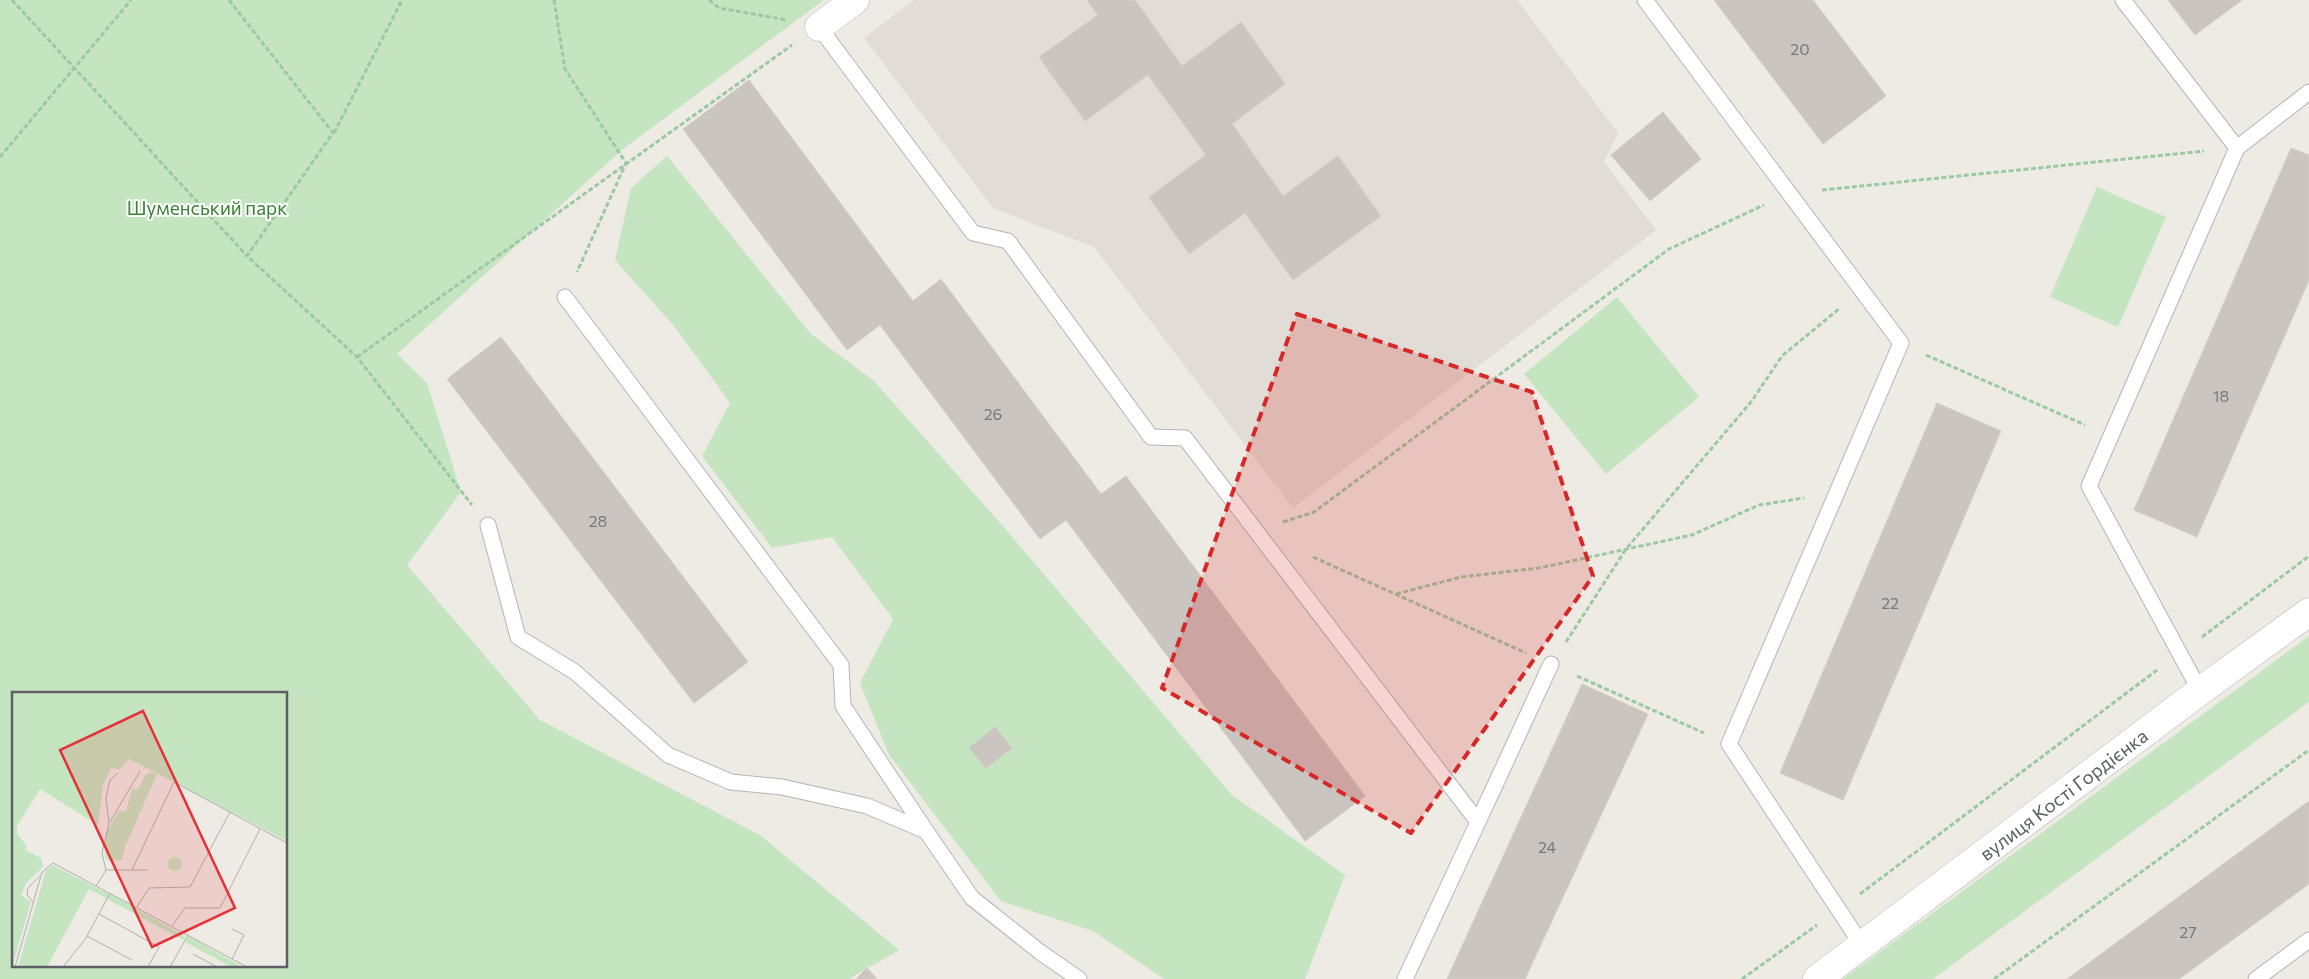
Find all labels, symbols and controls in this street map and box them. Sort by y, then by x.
house number: 20 [1790,39,1810,58]
park label: Шуменський парк [127,196,287,219]
house number: 18 [2213,386,2229,405]
house number: 26 [984,404,1002,423]
house number: 28 [589,511,607,530]
house number: 22 [1881,593,1899,612]
inset map [12,692,288,966]
street label: вулиця Кості Гордієнка [1975,723,2152,864]
house number: 24 [1538,837,1556,856]
house number: 27 [2179,922,2197,941]

